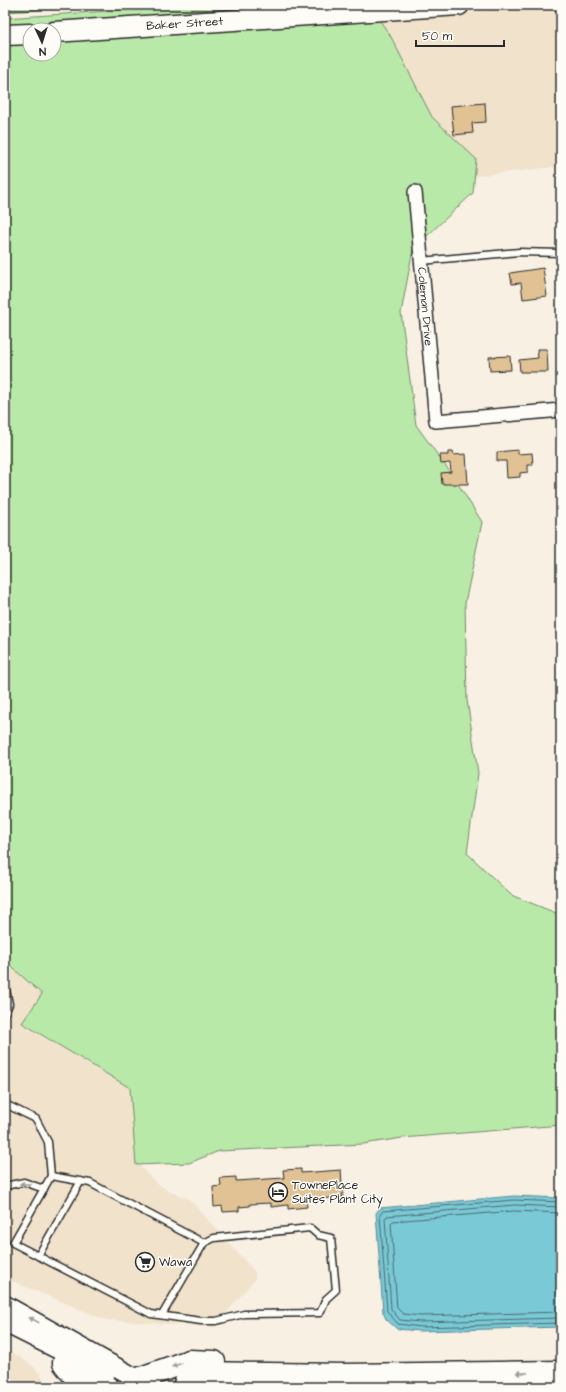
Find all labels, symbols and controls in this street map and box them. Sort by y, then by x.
street label: Baker Street [146,13,224,35]
north arrow [22,22,62,62]
scale bar [416,22,504,48]
text: 50 m [422,28,453,45]
text: N [39,44,47,59]
street label: Coleman Drive [413,267,437,347]
place label: TownePlace Suites Plant City [292,1177,383,1209]
one-way arrow [18,1181,31,1187]
hotel icon: TownePlace Suites Plant City [267,1181,289,1203]
supermarket icon: Wawa [134,1251,156,1273]
place label: Wawa [159,1254,192,1271]
one-way arrow [28,1317,40,1324]
one-way arrow [171,1362,183,1368]
one-way arrow [515,1370,528,1376]

